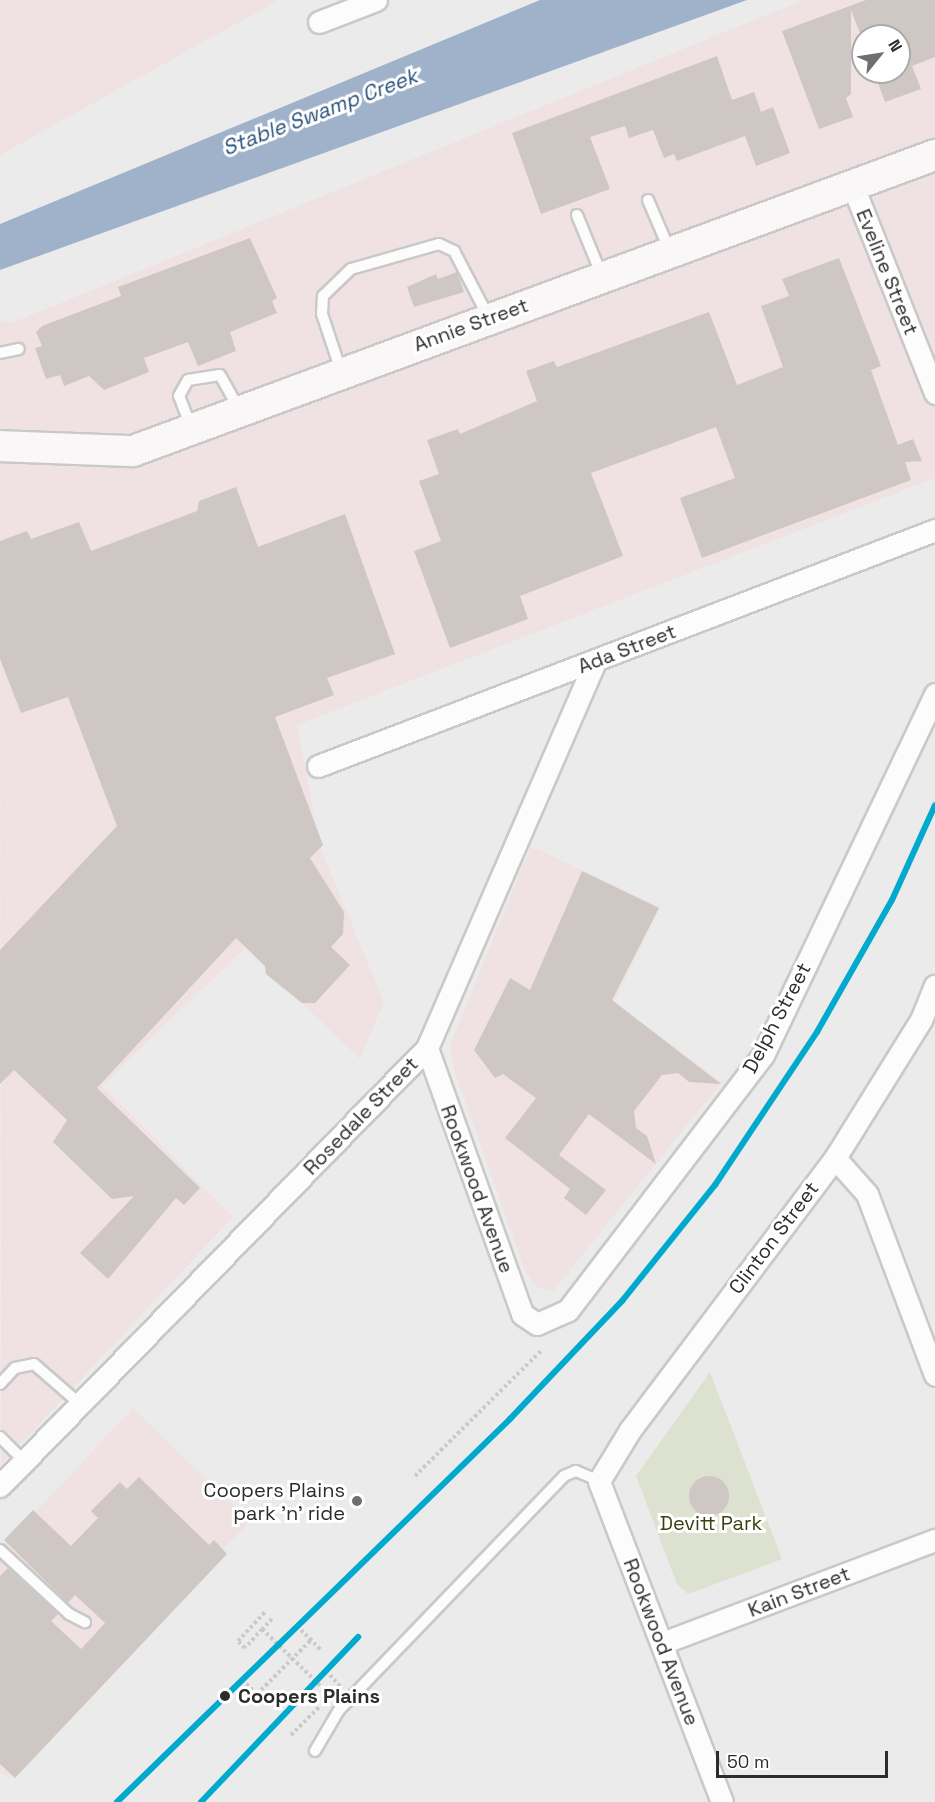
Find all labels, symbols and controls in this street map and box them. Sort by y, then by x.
north arrow [851,24,911,84]
text: N [884,36,907,56]
water label: Stable Swamp Creek [219,63,421,161]
street label: Eveline Street [851,206,923,338]
street label: Annie Street [410,293,532,357]
street label: Ada Street [575,619,679,679]
street label: Delph Street [738,959,816,1077]
street label: Rosedale Street [299,1052,423,1180]
street label: Rookwood Avenue [435,1102,519,1276]
street label: Clinton Street [724,1177,824,1299]
place label: Coopers Plains park 'n' ride [204,1478,345,1525]
marker: Coopers Plains park 'n' ride [350,1494,364,1508]
park label: Devitt Park [660,1511,762,1535]
street label: Rookwood Avenue [618,1555,704,1729]
street label: Kain Street [745,1562,853,1622]
place label: Coopers Plains [238,1684,380,1708]
marker: Coopers Plains [216,1687,234,1705]
scale bar [719,1739,892,1777]
text: 50 m [727,1750,769,1773]

